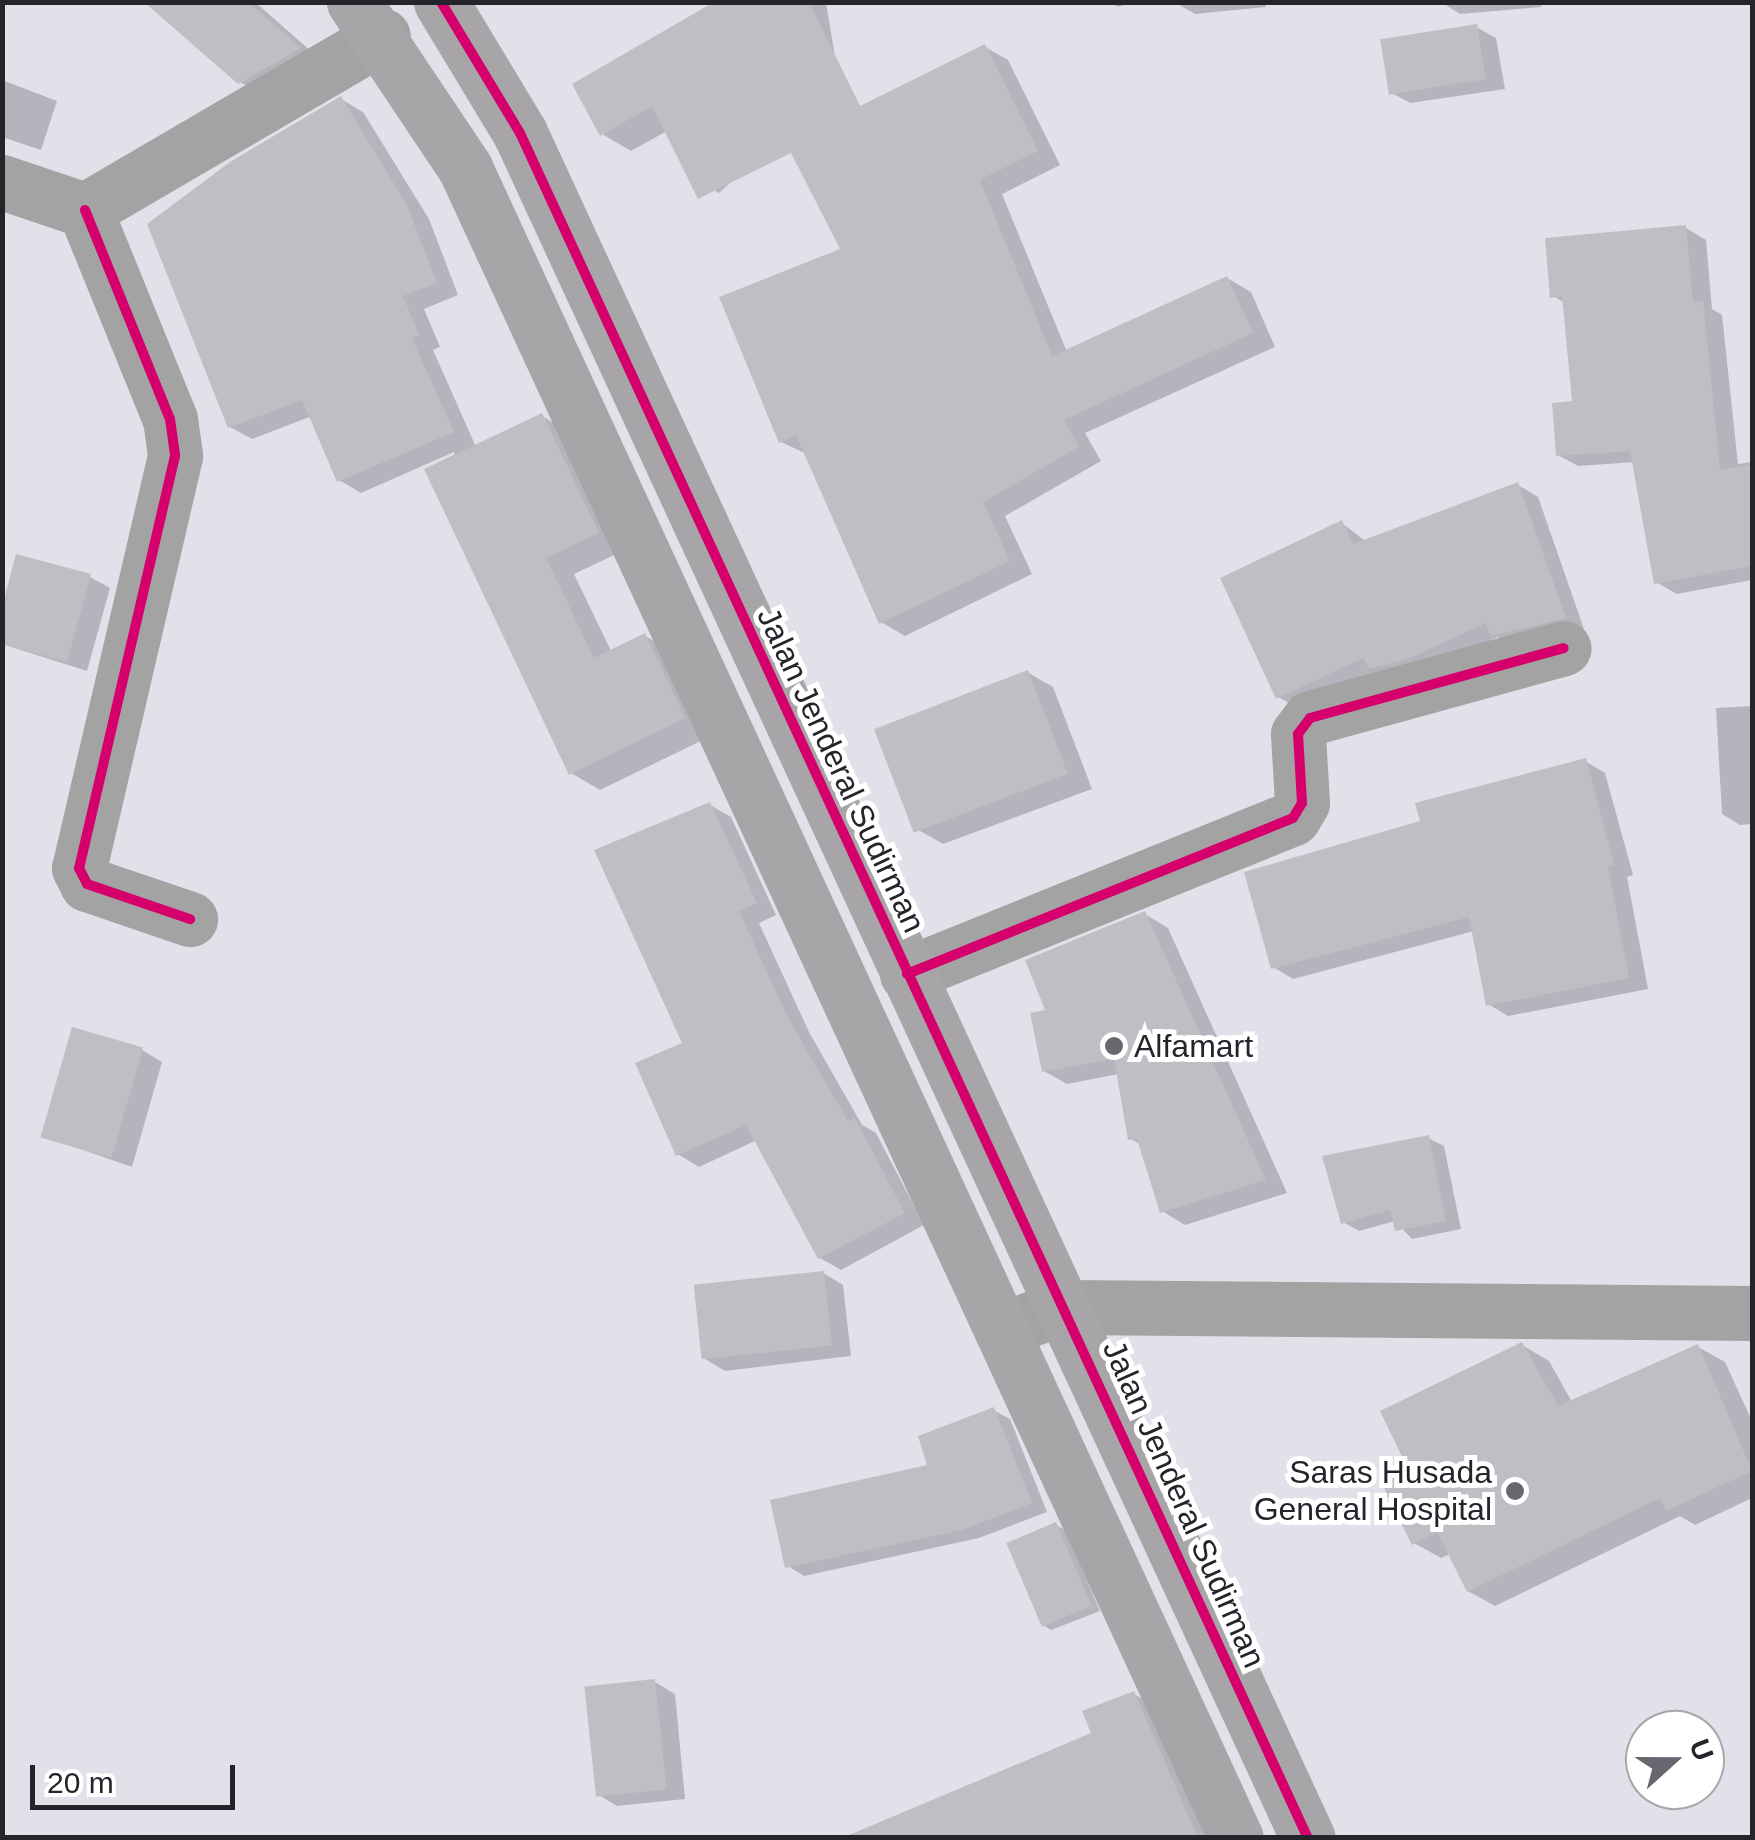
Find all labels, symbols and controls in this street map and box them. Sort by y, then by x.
street label: Jalan Jenderal Sudirman [749,601,933,939]
place label: Alfamart [1134,1027,1253,1065]
marker: Alfamart [1103,1035,1125,1057]
street label: Jalan Jenderal Sudirman [1094,1335,1274,1673]
place label: Saras Husada General Hospital [1254,1454,1492,1529]
marker: Saras Husada General Hospital [1502,1478,1528,1504]
north arrow [1625,1710,1725,1810]
text: U [1684,1735,1720,1765]
scale bar [35,1745,240,1807]
text: 20 m [47,1766,114,1799]

